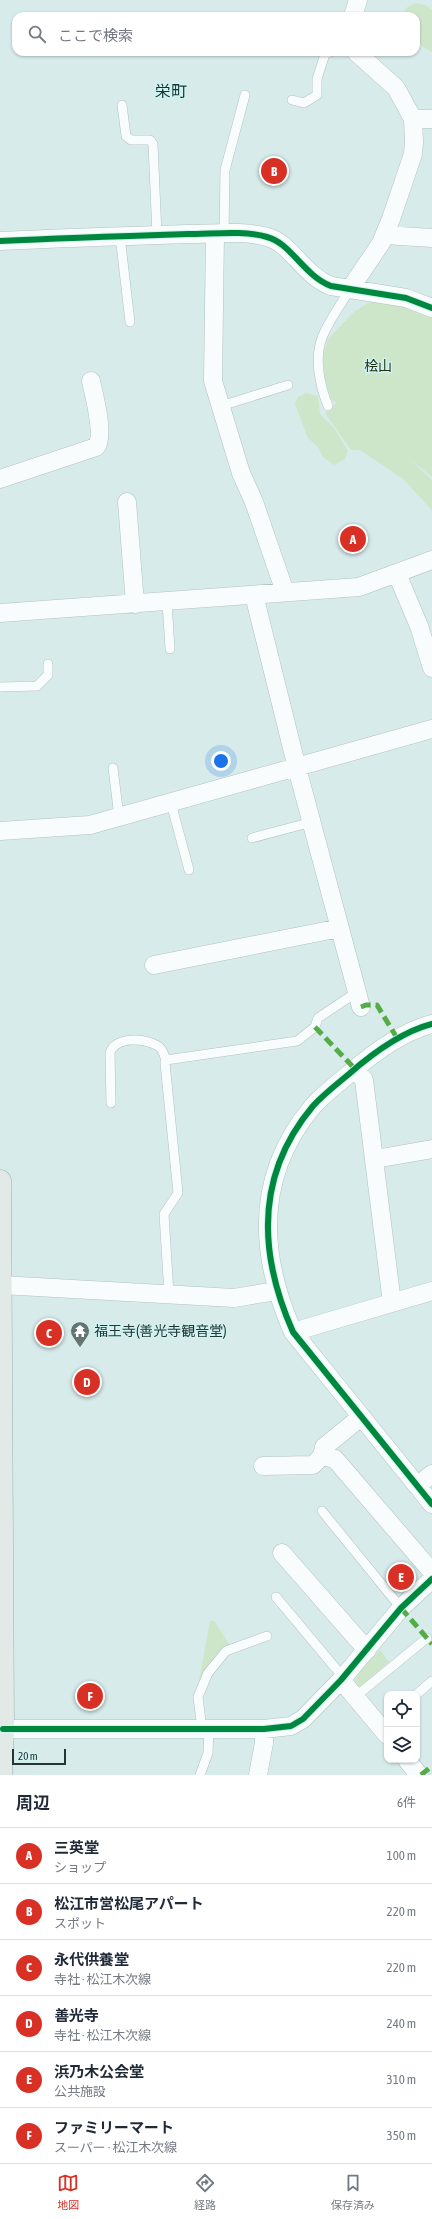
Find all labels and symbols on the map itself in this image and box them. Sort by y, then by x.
district label: 栄町 [155,82,187,100]
pin: B [261,156,287,186]
park label: 桧山 [364,358,392,374]
pin: A [340,524,366,554]
your location [211,751,231,771]
pin: C [36,1318,62,1348]
temple icon: 福王寺(善光寺観音堂) [69,1320,91,1348]
place label: 福王寺(善光寺観音堂) [94,1323,227,1339]
pin: D [74,1367,100,1397]
pin: E [388,1562,414,1592]
pin: F [77,1681,103,1711]
scale bar [12,1747,66,1766]

